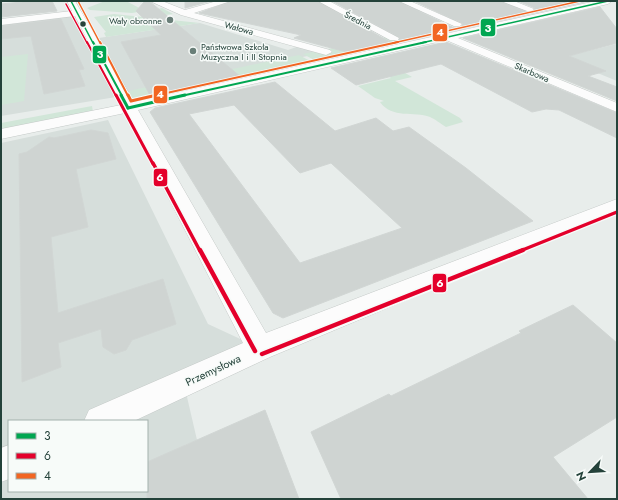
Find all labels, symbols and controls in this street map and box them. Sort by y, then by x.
street label: Średnia [342,8,374,32]
place label: Wały obronne [109,14,162,27]
marker: Wały obronne [165,15,175,25]
street label: Wałowa [223,18,255,38]
line badge: 3 [480,18,496,37]
unlabelled marker [78,19,88,29]
text: 3 [485,20,492,36]
line badge: 4 [432,23,448,42]
text: 4 [436,24,444,40]
place label: Państwowa Szkoła Muzyczna I i II Stopnia [201,40,287,63]
line badge: 3 [92,45,107,64]
text: 3 [97,46,104,62]
marker: Państwowa Szkoła Muzyczna I i II Stopnia [188,46,198,56]
street label: Skarbowa [513,59,551,85]
line badge: 4 [153,85,168,104]
text: 4 [156,86,164,102]
line badge: 6 [153,168,168,187]
text: 6 [156,169,164,185]
line badge: 6 [432,273,447,293]
text: 6 [436,275,444,291]
street label: Przemysłowa [183,350,243,390]
legend [8,420,148,492]
text: 3 [44,427,51,445]
text: 6 [44,447,51,465]
north arrow [570,452,610,492]
text: 4 [44,467,51,485]
text: N [572,469,590,484]

